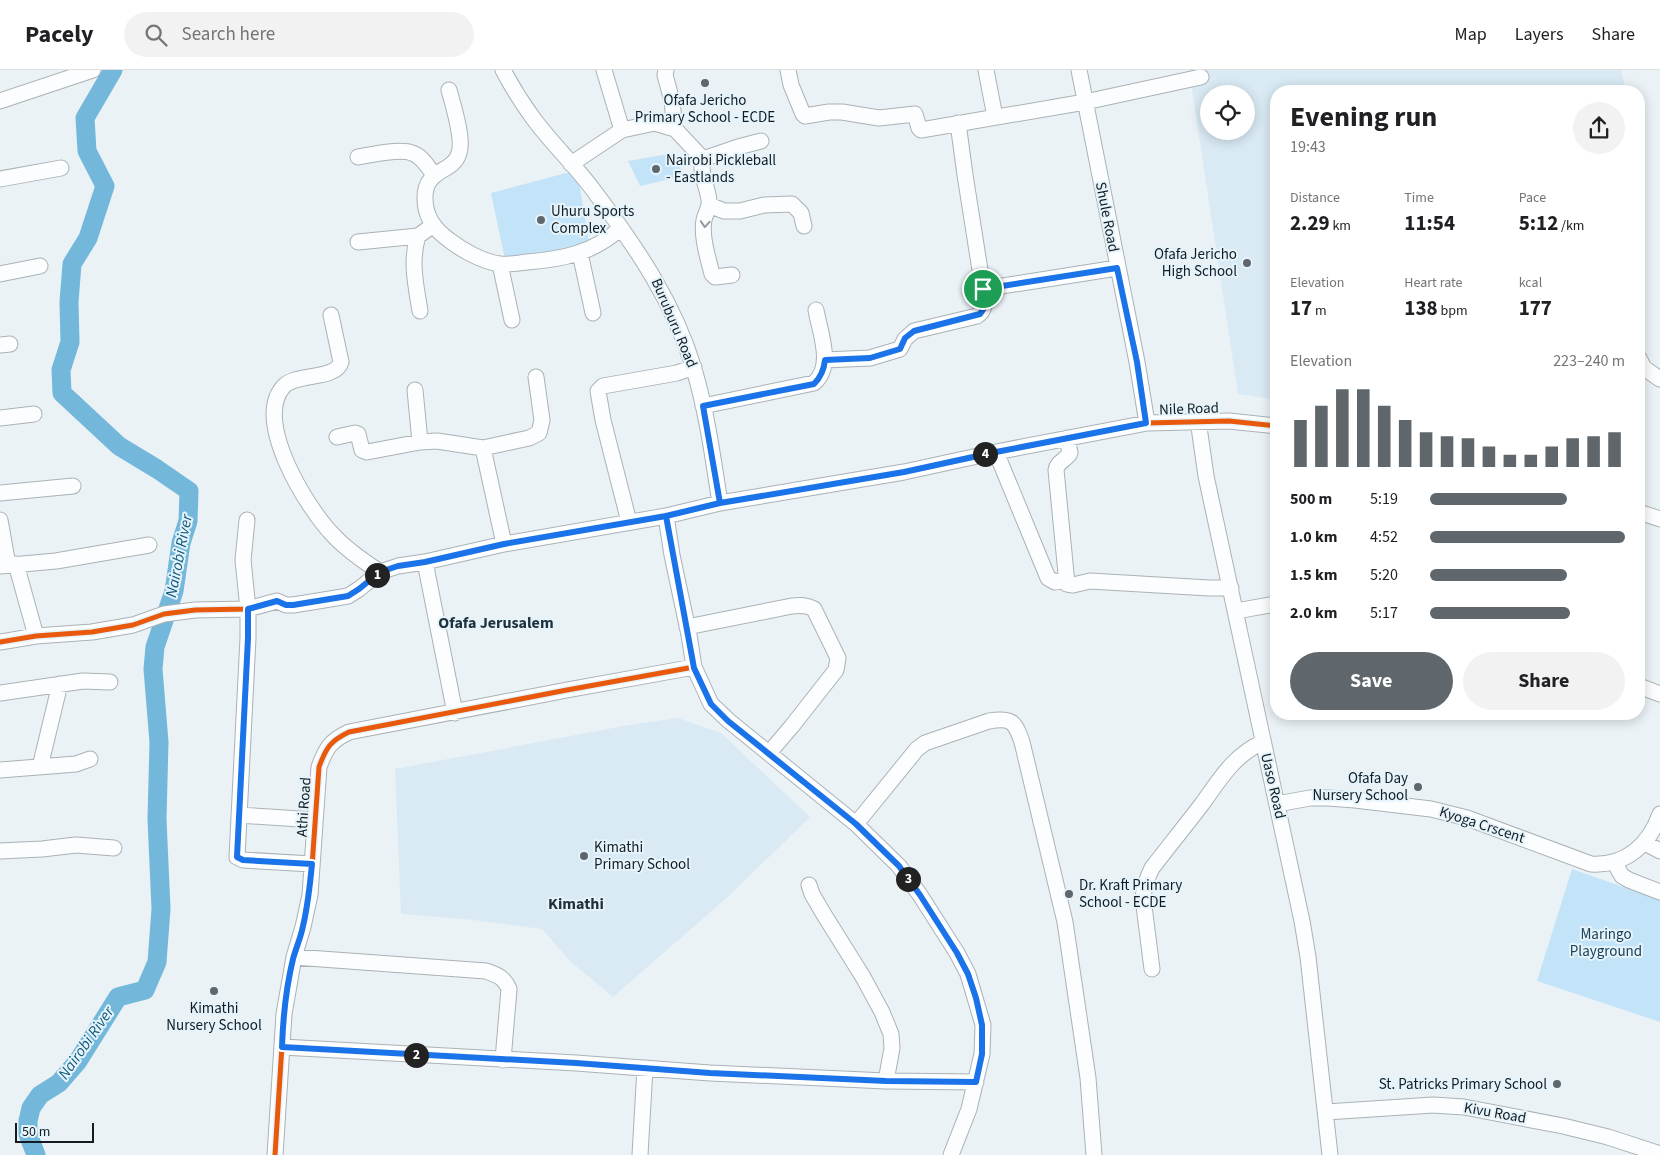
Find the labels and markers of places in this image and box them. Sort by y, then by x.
marker: Ofafa Jericho Primary School - ECDE [699,77,711,89]
place label: Ofafa Jericho Primary School - ECDE [635,90,775,128]
place label: Nairobi Pickleball - Eastlands [666,150,776,188]
marker: Nairobi Pickleball - Eastlands [650,163,662,175]
place label: Uhuru Sports Complex [551,201,634,239]
marker: Uhuru Sports Complex [535,214,547,226]
place label: Ofafa Jericho High School [1154,244,1237,282]
marker: Ofafa Jericho High School [1241,257,1253,269]
pin [962,268,1004,310]
pin: 4 [972,442,998,466]
pin: 1 [364,562,390,588]
place label: Ofafa Day Nursery School [1313,768,1408,806]
marker: Ofafa Day Nursery School [1412,781,1424,793]
place label: Kimathi Primary School [594,837,690,875]
marker: Kimathi Primary School [578,850,590,862]
pin: 3 [896,866,920,892]
place label: Dr. Kraft Primary School - ECDE [1079,875,1182,913]
marker: Dr. Kraft Primary School - ECDE [1063,888,1075,900]
marker: Kimathi Nursery School [208,985,220,997]
place label: Kimathi Nursery School [166,998,262,1036]
pin: 2 [404,1042,428,1068]
place label: St. Patricks Primary School [1379,1074,1547,1095]
marker: St. Patricks Primary School [1551,1078,1563,1090]

